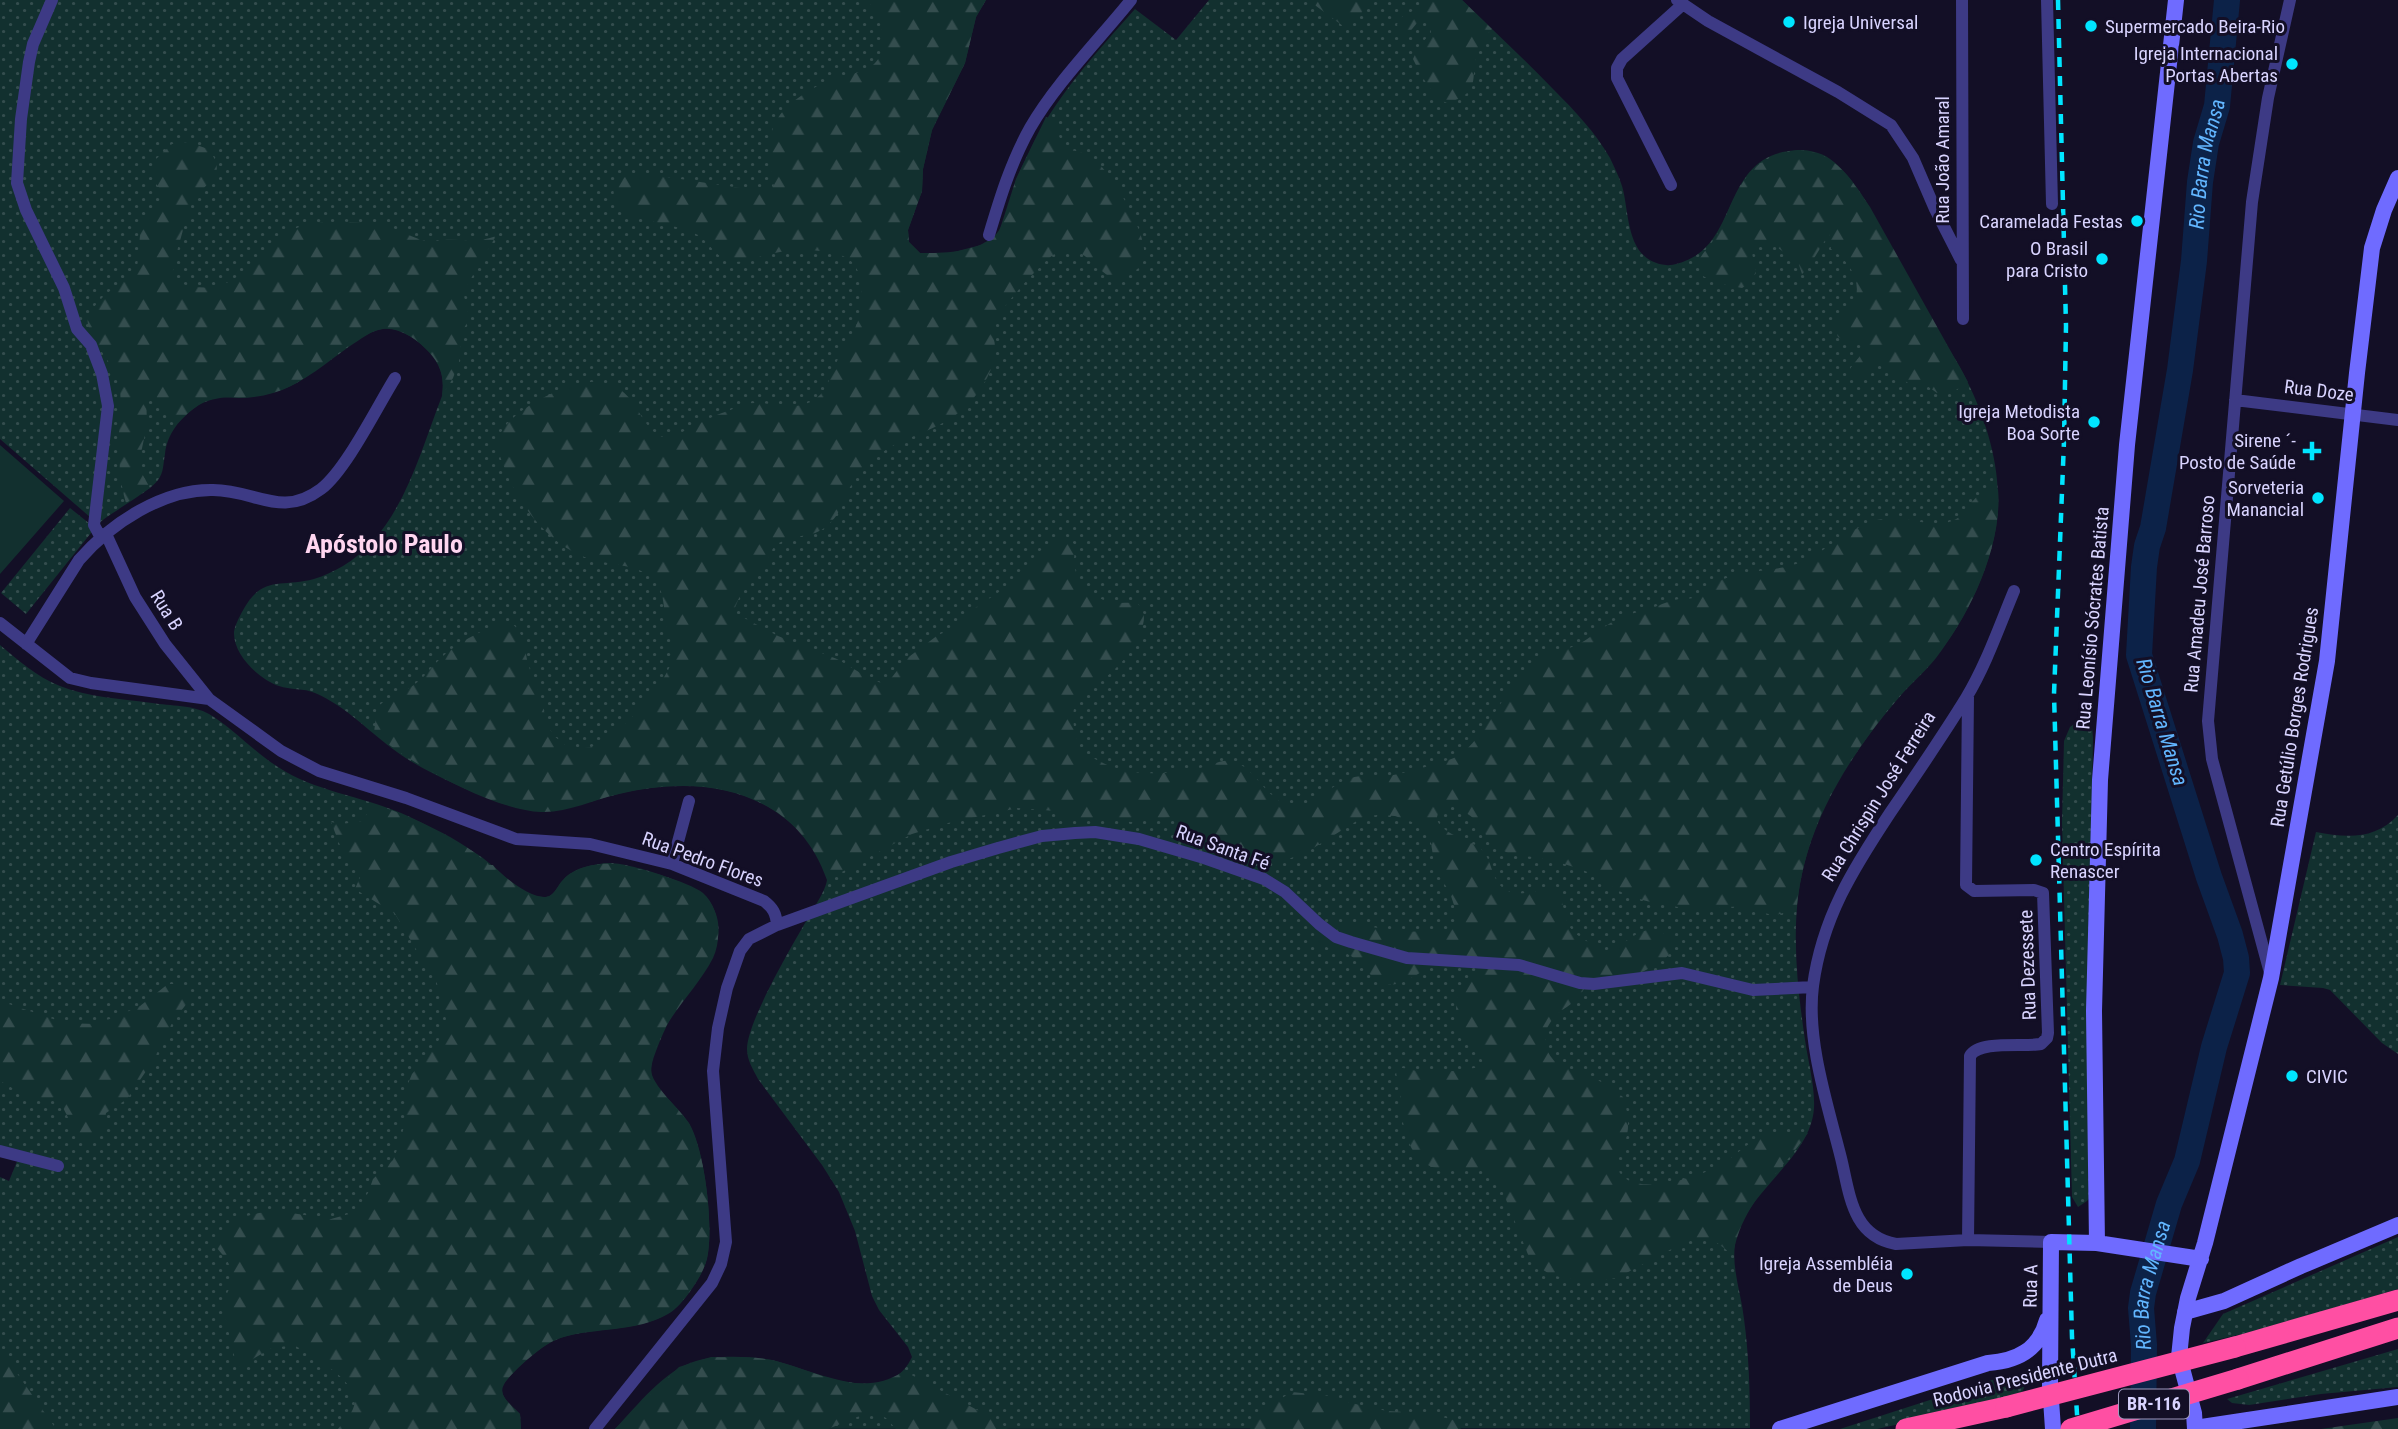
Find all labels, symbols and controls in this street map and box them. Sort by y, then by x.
place label: Igreja Universal [1803,11,1918,34]
marker: Igreja Universal [1781,14,1797,30]
place label: Supermercado Beira-Rio [2105,15,2285,38]
marker: Supermercado Beira-Rio [2083,18,2099,34]
place label: Igreja Internacional Portas Abertas [2134,42,2278,87]
marker: Igreja Internacional Portas Abertas [2284,56,2300,72]
street label: Rua João Amaral [1931,96,1954,224]
water label: Rio Barra Mansa [2184,98,2230,230]
place label: Caramelada Festas [1979,210,2123,233]
marker: Caramelada Festas [2129,213,2145,229]
place label: O Brasil para Cristo [2006,237,2088,282]
marker: O Brasil para Cristo [2094,251,2110,267]
street label: Rua Doze [2283,375,2355,406]
place label: Igreja Metodista Boa Sorte [1958,400,2080,445]
marker: Igreja Metodista Boa Sorte [2086,414,2102,430]
place label: Sirene ´- Posto de Saúde [2179,429,2296,474]
marker: Sirene ´- Posto de Saúde [2302,441,2322,461]
place label: Sorveteria Manancial [2226,476,2304,521]
marker: Sorveteria Manancial [2310,490,2326,506]
street label: Rua Amadeu José Barroso [2179,494,2220,694]
street label: Rua Leonísio Sócrates Batista [2071,506,2114,731]
district label: Apóstolo Paulo [305,529,463,559]
street label: Rua B [145,586,188,635]
street label: Rua Getúlio Borges Rodrigues [2266,605,2323,829]
water label: Rio Barra Mansa [2131,655,2193,789]
street label: Rua Chrispin José Ferreira [1817,707,1940,886]
street label: Rua Santa Fé [1173,820,1273,875]
street label: Rua Pedro Flores [639,827,767,892]
place label: Centro Espírita Renascer [2050,838,2161,883]
marker: Centro Espírita Renascer [2028,852,2044,868]
street label: Rua Dezessete [2014,909,2041,1021]
place label: CIVIC [2306,1065,2348,1088]
marker: CIVIC [2284,1068,2300,1084]
water label: Rio Barra Mansa [2129,1218,2175,1351]
place label: Igreja Assembléia de Deus [1759,1252,1893,1297]
street label: Rua A [2019,1264,2042,1308]
marker: Igreja Assembléia de Deus [1899,1266,1915,1282]
street label: Rodovia Presidente Dutra [1931,1343,2120,1412]
road number: BR-116 [2119,1390,2189,1419]

